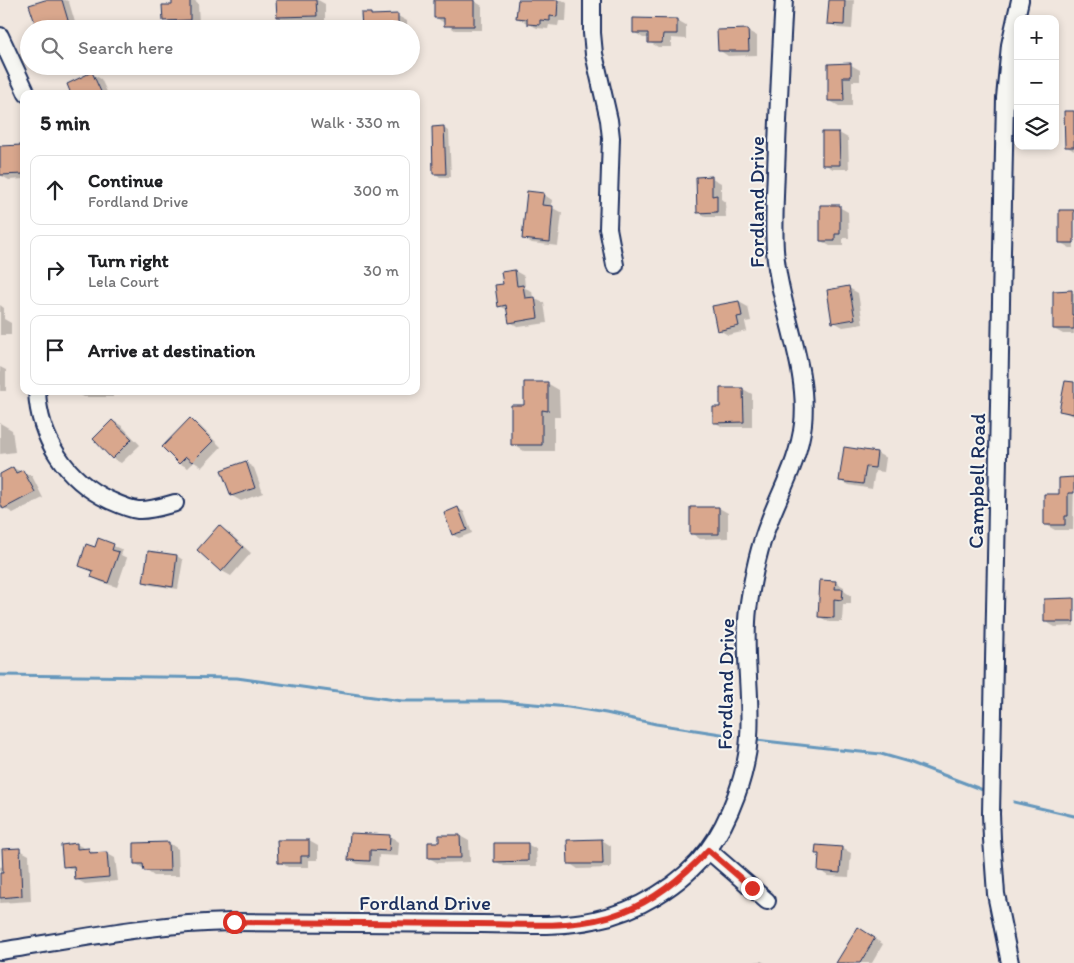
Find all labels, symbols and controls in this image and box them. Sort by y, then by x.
map controls [1014,15,1059,150]
button: + [1014,15,1059,60]
search box [20,20,420,75]
icon: search [38,34,66,62]
text: Search here [78,36,173,59]
button: − [1014,60,1059,105]
button: layers [1014,105,1059,150]
text: 5 min [40,110,90,135]
text: Walk · 330 m [310,113,400,132]
street label: Fordland Drive [744,136,769,268]
text: Continue [88,169,163,192]
icon: ahead [41,176,69,204]
text: 300 m [354,181,399,200]
text: Fordland Drive [88,192,188,211]
text: Turn right [88,249,169,272]
icon: right [41,256,69,284]
text: 30 m [363,261,399,280]
text: Lela Court [88,272,159,291]
icon: arrive [41,336,69,364]
text: Arrive at destination [88,339,255,362]
street label: Campbell Road [963,412,990,549]
street label: Fordland Drive [712,618,739,750]
route end [741,877,764,900]
street label: Fordland Drive [359,890,491,915]
route start [223,911,246,934]

